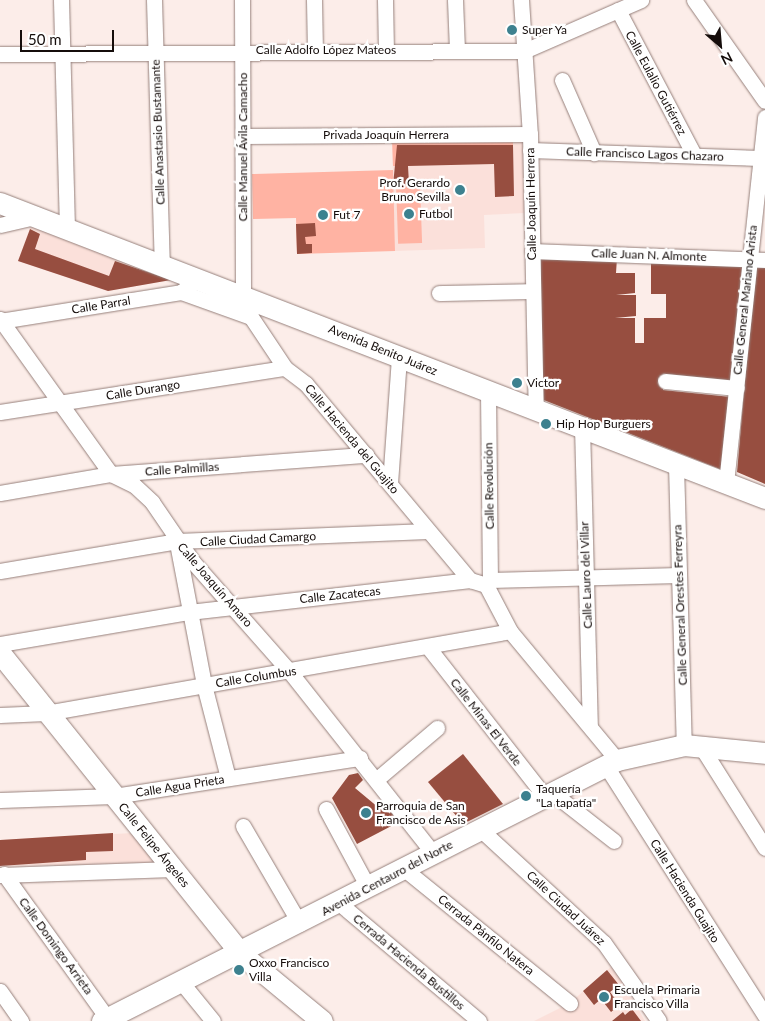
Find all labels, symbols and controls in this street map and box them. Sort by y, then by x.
scale bar [22,20,116,52]
north arrow [695,20,745,70]
place label: Super Ya [522,23,568,37]
marker: Super Ya [506,24,518,36]
street label: Calle Eulalio Gutiérrez [622,28,690,138]
text: 50 m [28,30,62,48]
street label: Calle Adolfo López Mateos [256,43,396,57]
text: N [718,49,736,69]
street label: Calle Anastasio Bustamante [148,59,168,205]
street label: Calle Manuel Ávila Camacho [236,72,250,222]
street label: Privada Joaquín Herrera [323,128,449,142]
street label: Calle Francisco Lagos Chazaro [566,144,724,164]
street label: Calle Joaquín Herrera [523,147,539,261]
place label: Prof. Gerardo Bruno Sevilla [379,176,450,204]
marker: Prof. Gerardo Bruno Sevilla [454,184,466,196]
place label: Futbol [419,207,453,221]
place label: Fut 7 [333,208,360,222]
marker: Futbol [403,208,415,220]
marker: Fut 7 [317,209,329,221]
street label: Calle General Mariano Arista [730,224,760,376]
street label: Calle Juan N. Almonte [591,246,707,264]
street label: Calle Parral [71,293,131,317]
street label: Avenida Benito Juárez [326,322,440,378]
place label: Victor [527,376,559,390]
street label: Calle Durango [105,377,181,403]
marker: Victor [511,377,523,389]
street label: Calle Hacienda del Guajito [302,381,402,497]
place label: Hip Hop Burguers [556,417,651,431]
marker: Hip Hop Burguers [540,418,552,430]
street label: Calle Revolución [481,442,497,530]
street label: Calle Palmillas [144,459,220,479]
street label: Calle Lauro del Villar [577,521,595,629]
street label: Calle General Orestes Ferreyra [670,524,690,686]
street label: Calle Ciudad Camargo [200,529,316,549]
street label: Calle Joaquín Amaro [174,540,256,630]
street label: Calle Zacatecas [299,584,381,606]
street label: Calle Columbus [215,663,297,691]
street label: Calle Minas El Verde [447,675,525,769]
street label: Calle Agua Prieta [134,772,226,800]
place label: Taquería "La tapatía" [536,782,596,810]
marker: Taquería "La tapatía" [520,790,532,802]
place label: Parroquia de San Francisco de Asis [376,799,466,827]
street label: Calle Felipe Ángeles [115,800,193,890]
marker: Parroquia de San Francisco de Asis [360,807,372,819]
street label: Calle Hacienda Guajito [647,836,723,946]
street label: Avenida Centauro del Norte [319,837,455,919]
street label: Calle Ciudad Juárez [524,868,608,948]
street label: Cerrada Pánfilo Natera [435,892,537,978]
street label: Calle Domingo Arrieta [16,895,96,997]
street label: Cerrada Hacienda Bustillos [350,911,468,1013]
place label: Oxxo Francisco Villa [249,956,329,984]
marker: Oxxo Francisco Villa [233,964,245,976]
place label: Escuela Primaria Francisco Villa [614,983,700,1011]
marker: Escuela Primaria Francisco Villa [598,991,610,1003]

